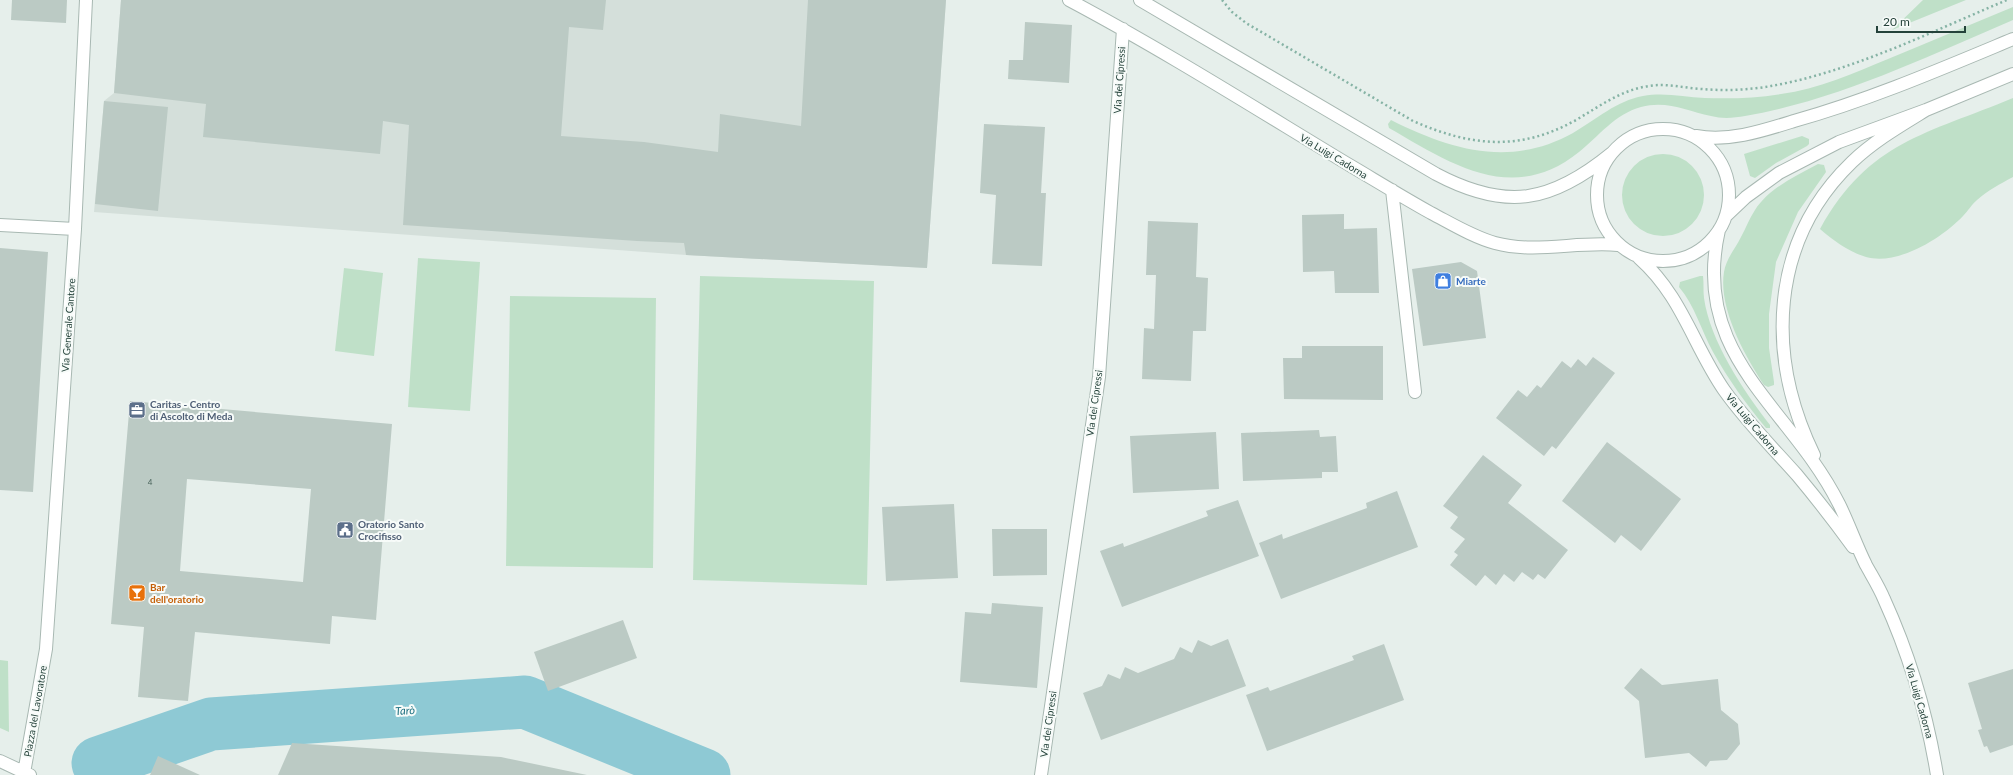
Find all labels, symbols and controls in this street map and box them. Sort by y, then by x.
scale bar [1877,8,1965,34]
text: 20 m [1883,14,1910,29]
street label: Via dei Cipressi [1111,46,1127,114]
street label: Via Luigi Cadorna [1298,131,1370,181]
shop icon: Miarte [1433,271,1453,291]
place label: Miarte [1456,275,1486,287]
street label: Via Generale Cantore [59,278,77,372]
street label: Via dei Cipressi [1083,369,1105,437]
street label: Via Luigi Cadorna [1724,391,1782,457]
place label: Caritas - Centro di Ascolto di Meda [150,398,233,422]
office icon: Caritas - Centro di Ascolto di Meda [127,400,147,420]
house number: 4 [148,477,153,487]
place label: Oratorio Santo Crocifisso [358,518,424,542]
public building icon: Oratorio Santo Crocifisso [335,520,355,540]
place label: Bar dell'oratorio [150,581,204,605]
bar icon: Bar dell'oratorio [127,583,147,603]
street label: Via Luigi Cadorna [1904,662,1936,740]
street label: Piazza del Lavoratore [21,664,49,758]
street label: Via dei Cipressi [1037,690,1059,758]
water label: Tarò [395,703,416,717]

